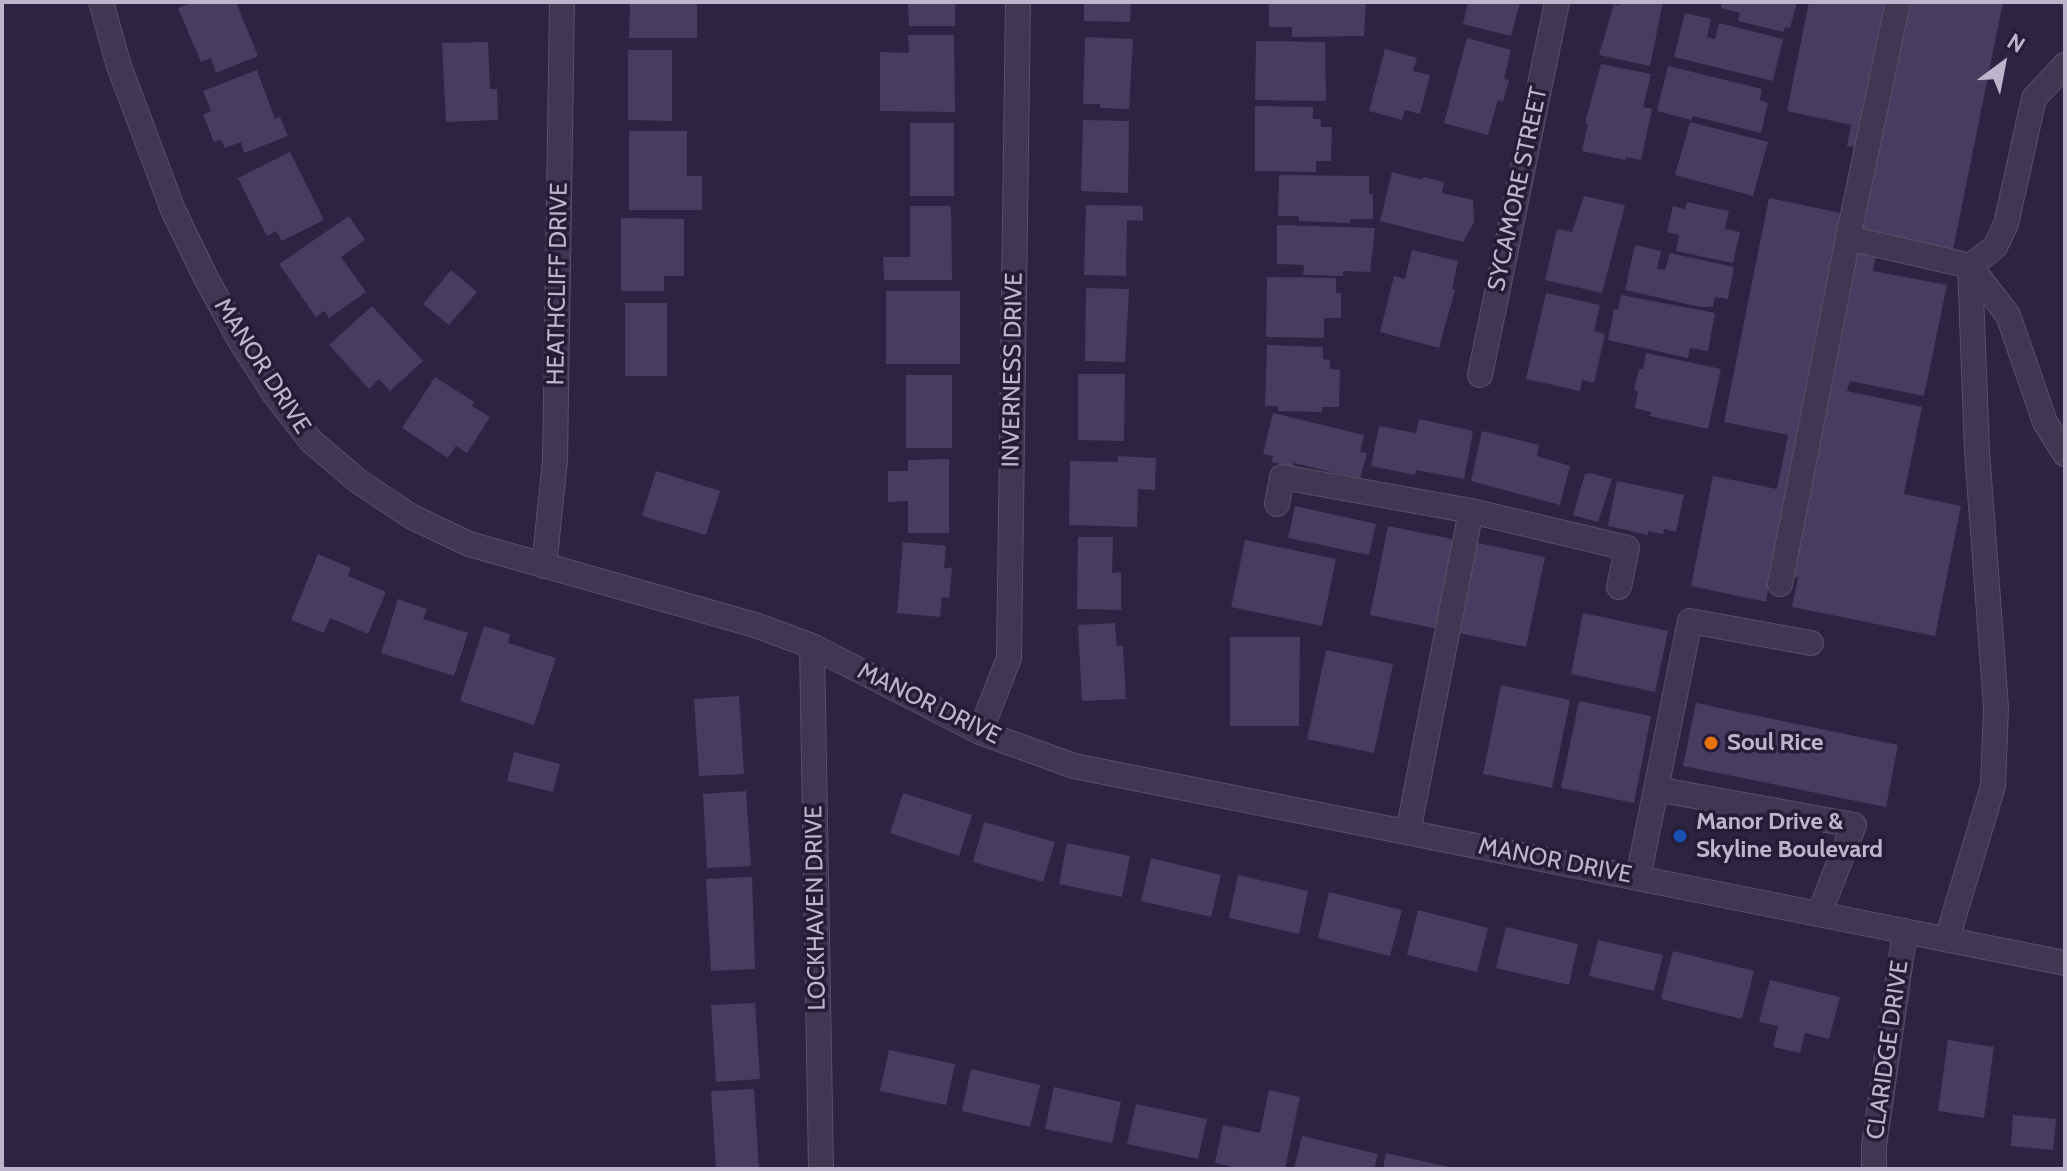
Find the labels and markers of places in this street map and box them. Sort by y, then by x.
place label: Soul Rice [1727,729,1823,757]
marker: Soul Rice [1702,734,1720,752]
place label: Manor Drive & Skyline Boulevard [1696,808,1883,864]
marker: Manor Drive & Skyline Boulevard [1671,827,1689,845]

